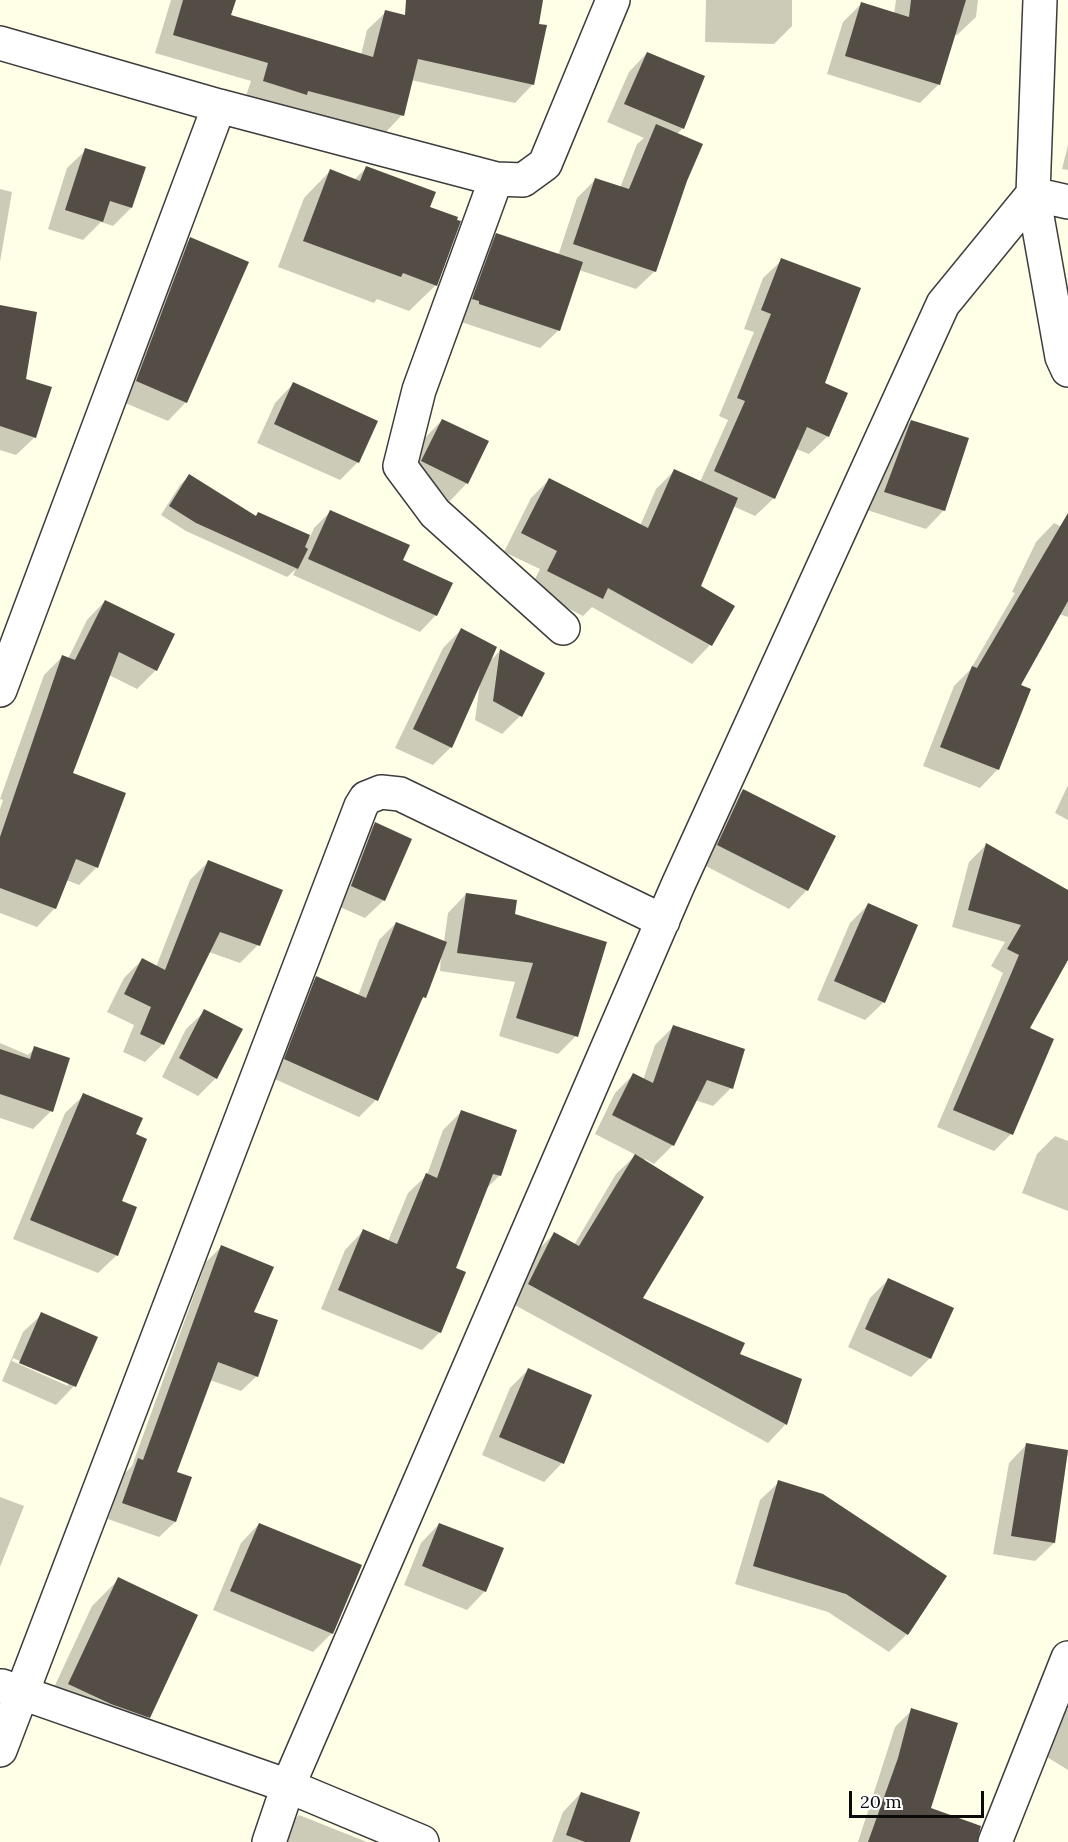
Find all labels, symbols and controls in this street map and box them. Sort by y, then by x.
scale bar [852,1779,987,1817]
text: 20 m [860,1790,902,1813]

